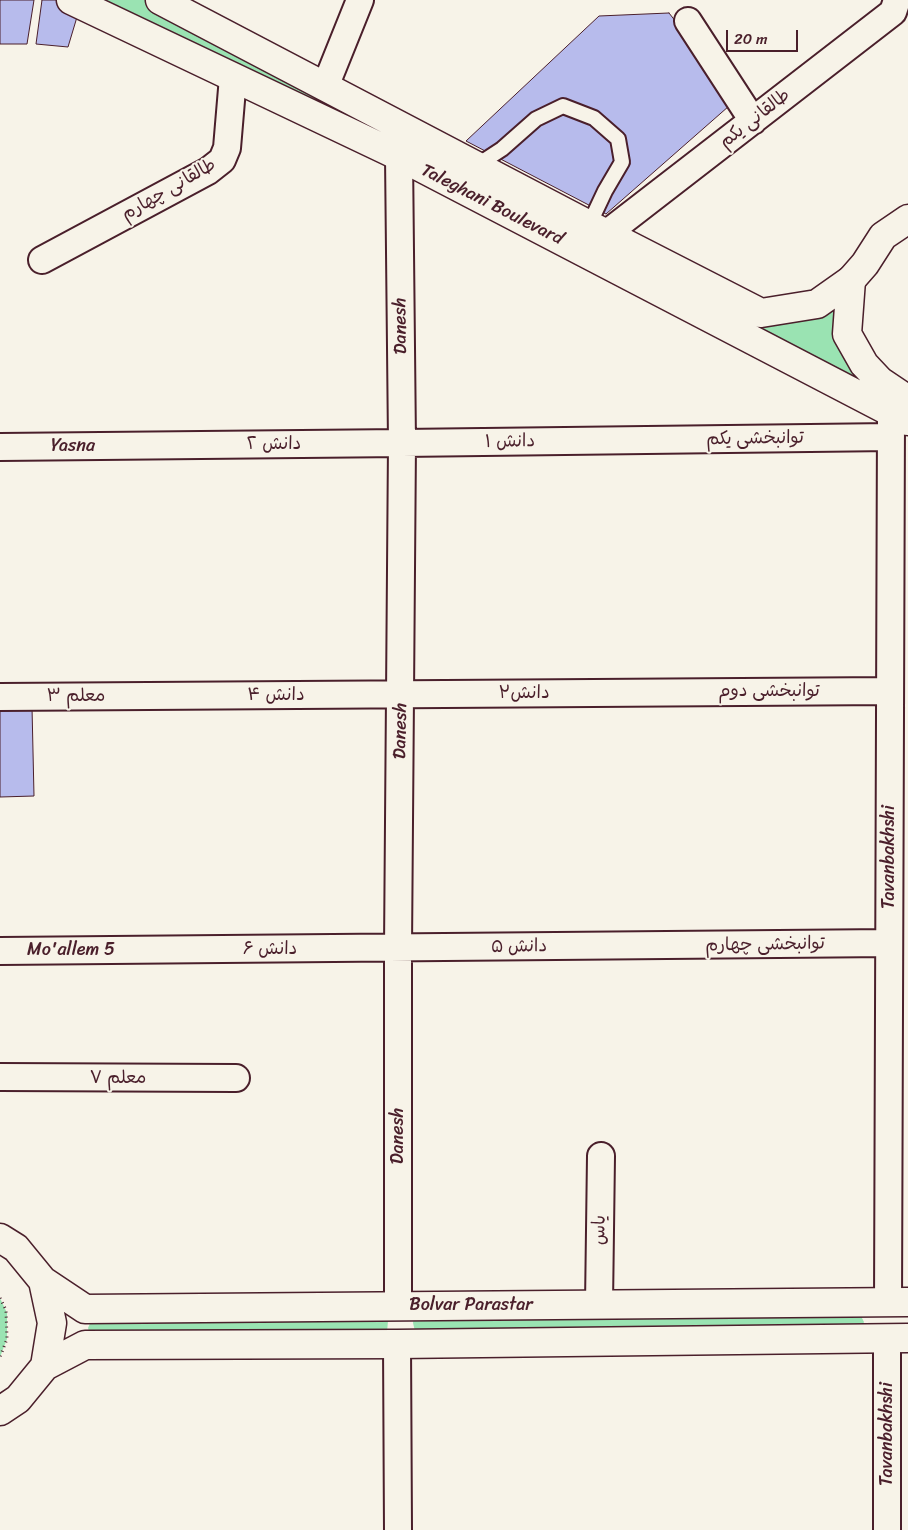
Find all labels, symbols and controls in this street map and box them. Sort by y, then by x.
scale bar [728,20,800,52]
text: 20 m [734,26,768,52]
street label: طالقانی یکم [715,85,795,153]
street label: طالقانی چهارم [118,154,220,226]
street label: Taleghani Boulevard [417,160,567,250]
street label: Danesh [390,298,412,354]
street label: توانبخشی یکم [706,427,804,451]
street label: دانش ١ [485,431,535,453]
street label: دانش ٢ [247,433,301,455]
street label: Yasna [51,435,95,457]
street label: توانبخشی دوم [718,680,820,702]
street label: دانش٣ [498,682,550,704]
street label: دانش ۴ [247,684,305,706]
street label: معلم ۳ [47,685,105,707]
street label: Danesh [390,703,412,759]
street label: Tavanbakhshi [878,805,900,909]
street label: توانبخشی چهارم [705,933,825,957]
street label: دانش ۵ [491,936,547,958]
street label: دانش ۶ [243,938,297,960]
street label: Mo'allem 5 [27,939,115,961]
street label: معلم ٧ [90,1067,146,1089]
street label: Danesh [387,1108,409,1164]
street label: یاس [589,1215,611,1245]
street label: Bolvar Parastar [409,1294,533,1316]
street label: Tavanbakhshi [876,1382,898,1486]

